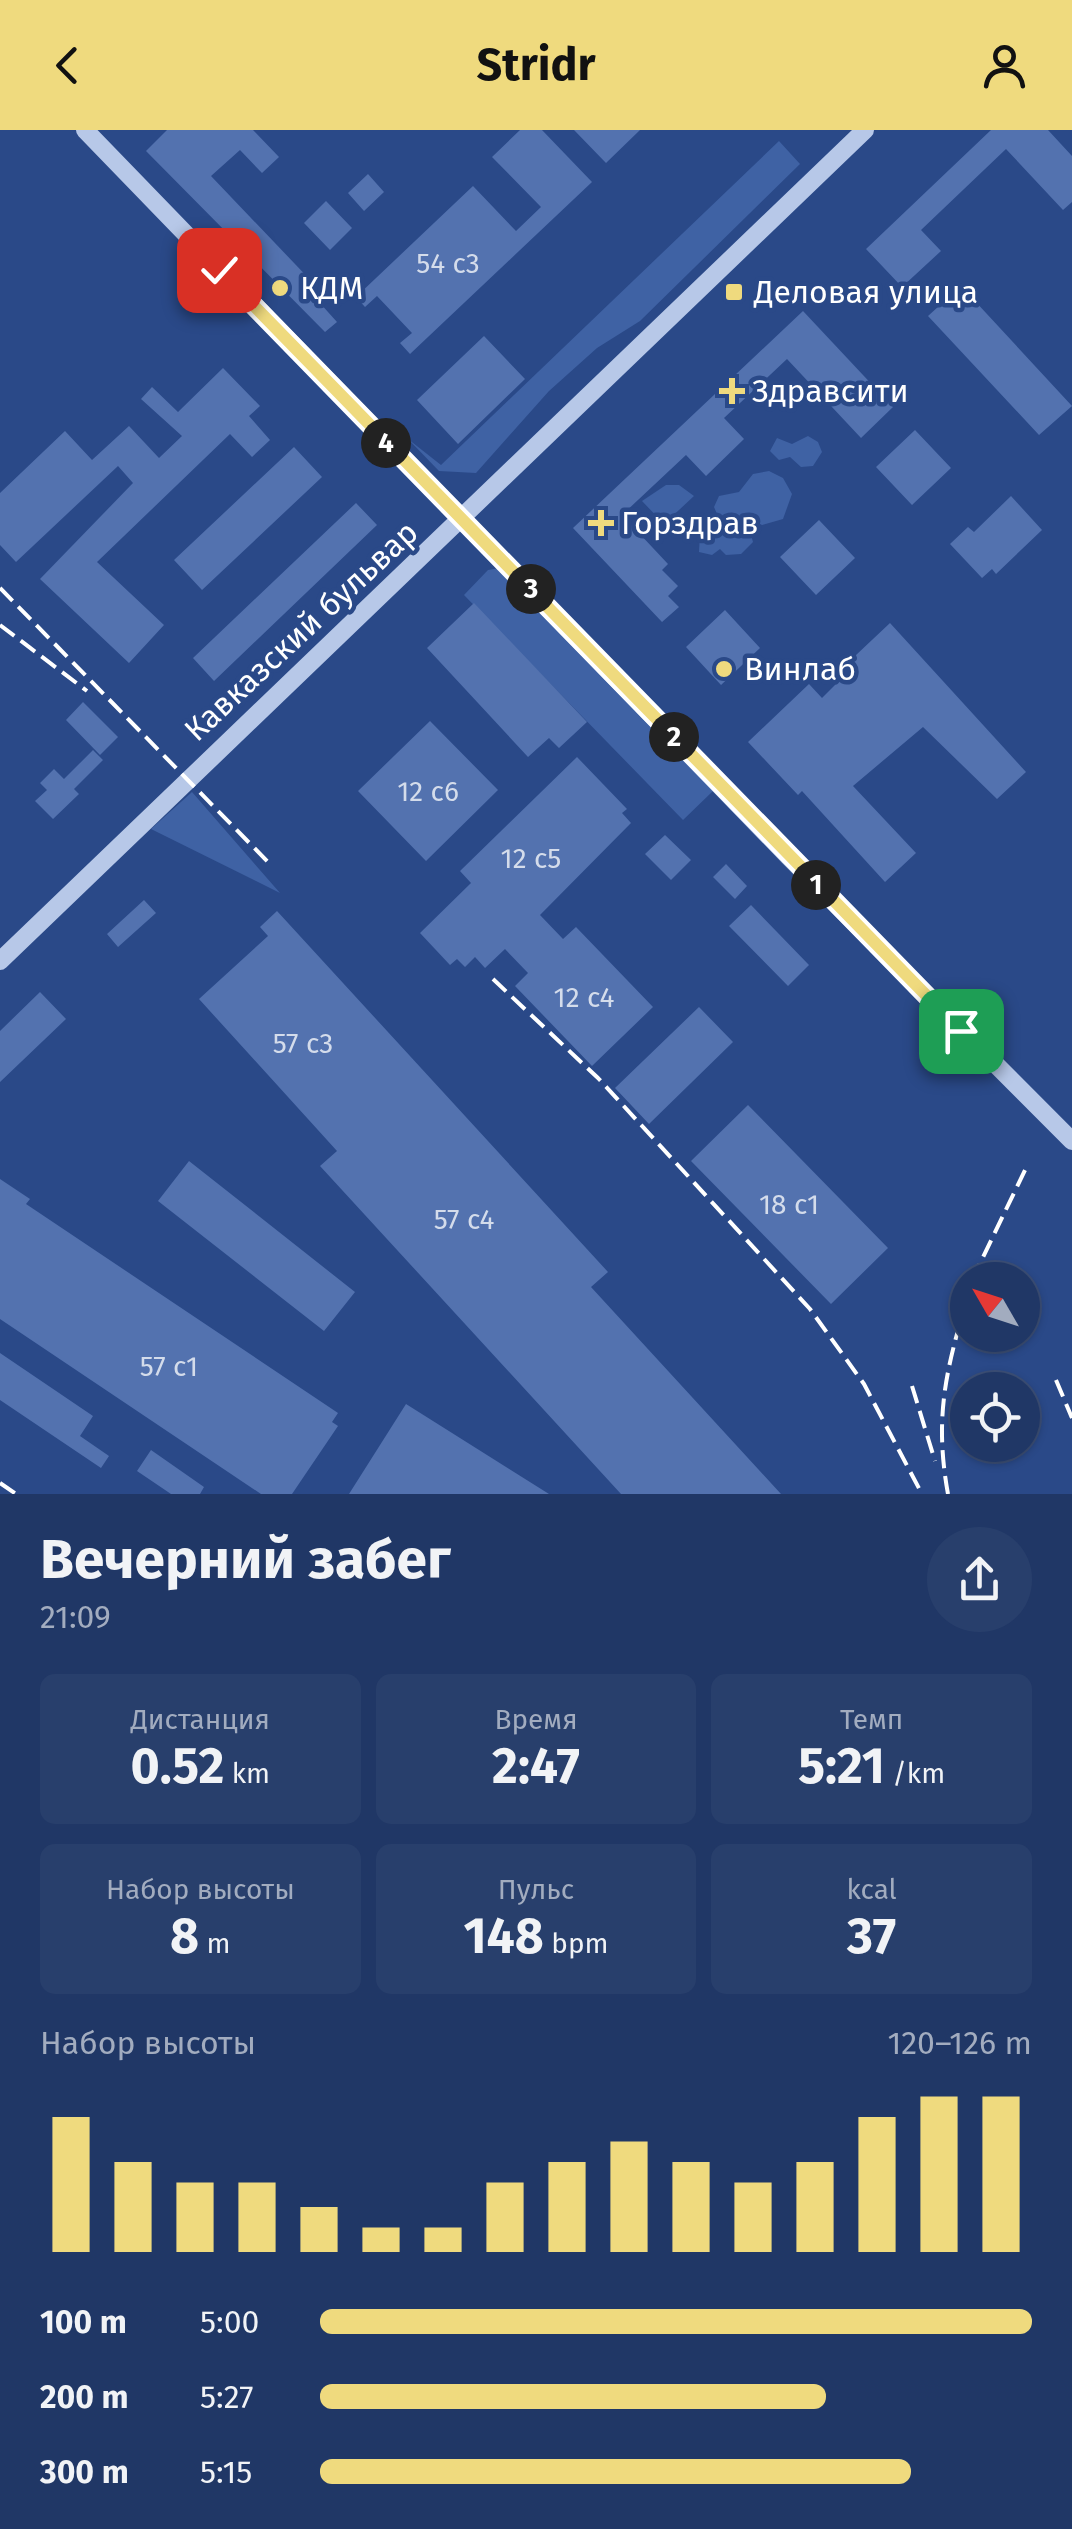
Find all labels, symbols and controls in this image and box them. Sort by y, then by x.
icon: back [40,38,95,93]
text: Stridr [477,38,595,92]
icon: person [977,38,1032,93]
pin [177,228,262,313]
icon: check [192,243,247,298]
house number: 54 с3 [416,247,480,280]
place label: КДМ [300,269,363,307]
place label: Деловая улица [753,273,978,311]
marker: КДМ [269,277,291,299]
marker: Деловая улица [723,281,745,303]
place label: Здравсити [752,372,909,410]
marker: Здравсити [721,380,743,402]
pin: 4 [361,418,411,468]
text: 4 [378,426,394,459]
place label: Горздрав [621,504,759,542]
marker: Горздрав [590,512,612,534]
street label: Кавказский бульвар [176,513,426,749]
pin: 3 [506,564,556,614]
text: 3 [524,572,538,605]
place label: Винлаб [744,650,856,688]
marker: Винлаб [713,658,735,680]
pin: 2 [649,712,699,762]
text: 2 [667,720,681,753]
house number: 12 с6 [397,775,459,808]
house number: 12 с5 [501,842,561,875]
pin: 1 [791,860,841,910]
text: 1 [810,868,823,901]
house number: 12 с4 [554,981,615,1014]
pin [919,989,1004,1074]
icon: arrive [934,1004,989,1059]
house number: 57 с3 [273,1027,333,1060]
house number: 18 с1 [759,1188,819,1221]
house number: 57 с4 [434,1203,494,1236]
north arrow [950,1262,1040,1352]
map controls [950,1262,1040,1462]
house number: 57 с1 [140,1350,198,1383]
button: locate [950,1372,1040,1462]
text: Вечерний забег [40,1527,451,1593]
button: share [927,1527,1032,1632]
text: 21:09 [40,1598,111,1636]
text: Дистанция [131,1703,270,1736]
text: Время [494,1703,578,1736]
text: Темп [840,1703,903,1736]
text: 0.52 [131,1736,224,1796]
text: 2:47 [492,1736,580,1796]
text: 5:21 [798,1736,885,1796]
text: km [224,1757,270,1790]
text: /km [885,1757,945,1790]
text: Набор высоты [106,1873,295,1906]
text: Пульс [498,1873,574,1906]
text: kcal [846,1873,897,1906]
text: 8 [170,1906,199,1966]
text: 148 [463,1906,544,1966]
text: 37 [847,1906,896,1966]
text: m [199,1927,231,1960]
text: bpm [544,1927,609,1960]
text: Набор высоты [40,2024,256,2062]
text: 120–126 m [887,2024,1032,2062]
text: 100 m [40,2303,127,2341]
text: 5:00 [200,2303,259,2341]
text: 200 m [40,2378,129,2416]
text: 5:27 [200,2378,253,2416]
text: 300 m [40,2453,129,2491]
text: 5:15 [200,2453,252,2491]

